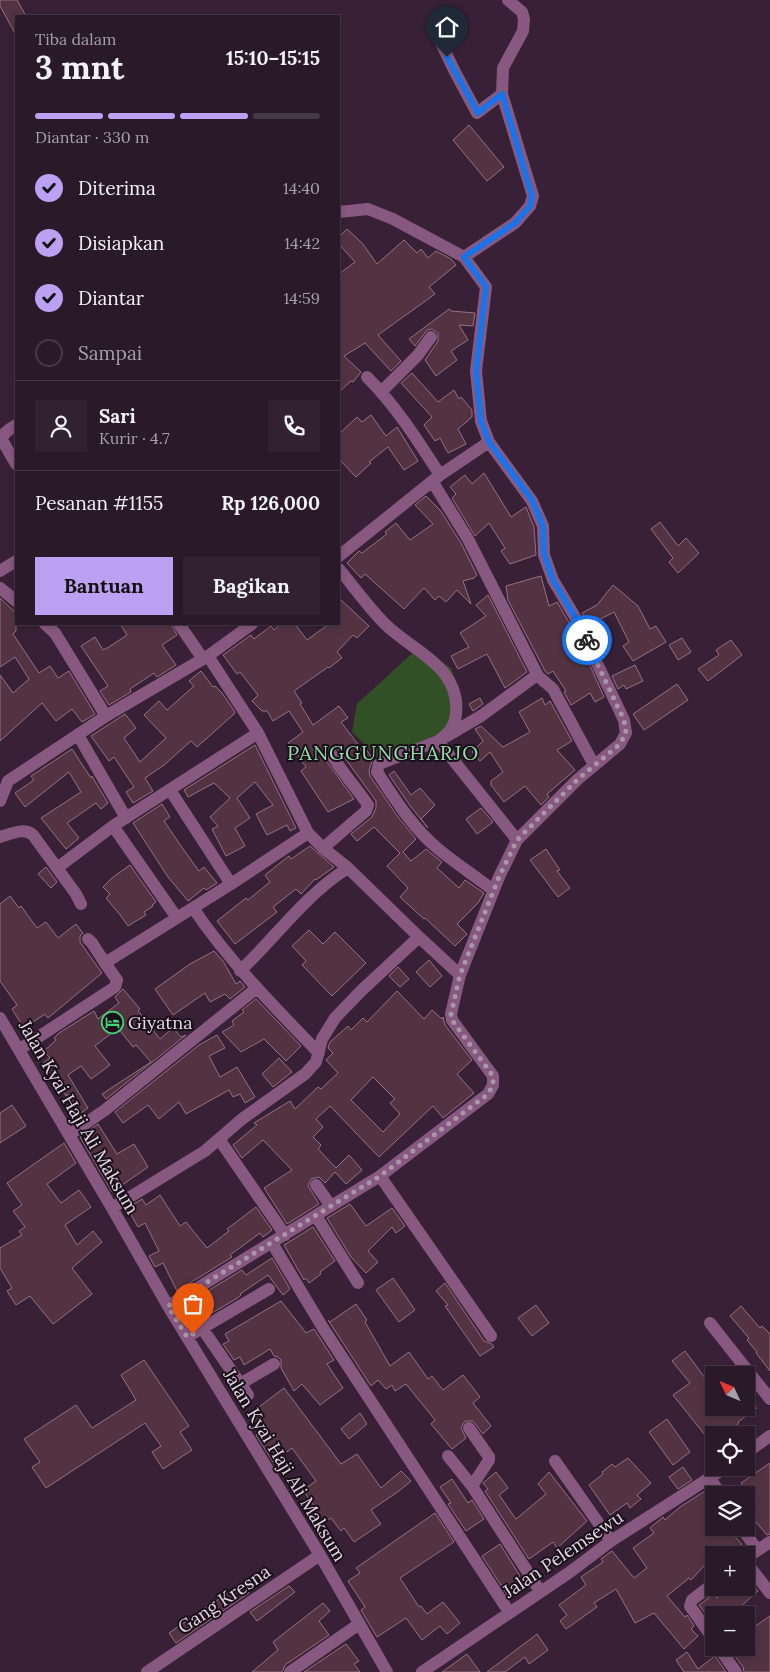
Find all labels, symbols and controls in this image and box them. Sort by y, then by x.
pin [426,6,468,57]
icon: home [433,13,461,41]
text: Tiba dalam [35,29,116,49]
text: 15:10–15:15 [226,46,320,70]
text: 3 mnt [35,47,124,88]
text: Diantar · 330 m [35,127,149,147]
icon: check [35,174,63,202]
text: Diterima [78,176,156,200]
text: 14:40 [283,178,320,198]
icon: check [35,229,63,257]
text: Disiapkan [78,231,164,255]
text: 14:42 [284,233,320,253]
icon: check [35,284,63,312]
text: Diantar [78,286,144,310]
text: 14:59 [284,288,320,308]
text: Sampai [78,341,142,365]
button: person [35,400,87,452]
button: phone [268,400,320,452]
text: Sari [99,404,136,428]
text: Kurir · 4.7 [99,428,170,448]
text: Pesanan #1155 [35,491,163,515]
text: Rp 126,000 [221,491,320,515]
button: Bantuan [35,557,173,615]
button: Bagikan [183,557,320,615]
courier [562,615,612,665]
icon: bike [573,626,601,654]
district label: PANGGUNGHARJO [287,740,479,765]
hotel icon: Giyatna [100,1010,124,1034]
place label: Giyatna [128,1011,193,1034]
street label: Jalan Kyai Haji Ali Maksum [13,1015,144,1218]
pin [172,1283,214,1334]
icon: bag [179,1290,207,1318]
street label: Jalan Kyai Haji Ali Maksum [218,1364,352,1565]
north arrow [705,1366,755,1416]
map controls [705,1366,755,1656]
button: locate [705,1426,755,1476]
button: layers [705,1486,755,1536]
street label: Jalan Pelemsewu [498,1505,628,1603]
button: + [705,1546,755,1596]
street label: Gang Kresna [173,1560,275,1638]
button: − [705,1606,755,1656]

